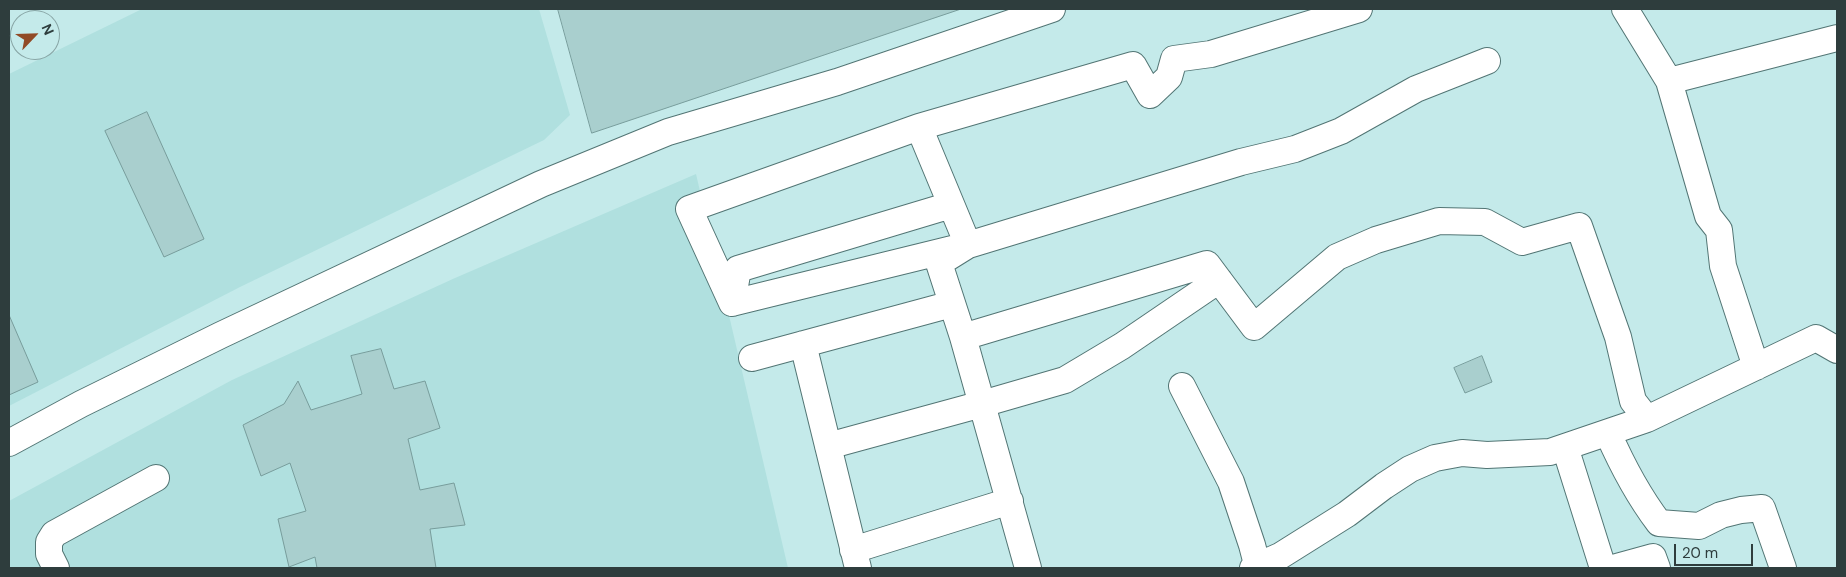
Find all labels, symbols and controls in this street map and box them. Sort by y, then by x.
north arrow [10,10,60,60]
text: N [37,21,58,38]
scale bar [1676,534,1755,566]
text: 20 m [1682,543,1718,563]

